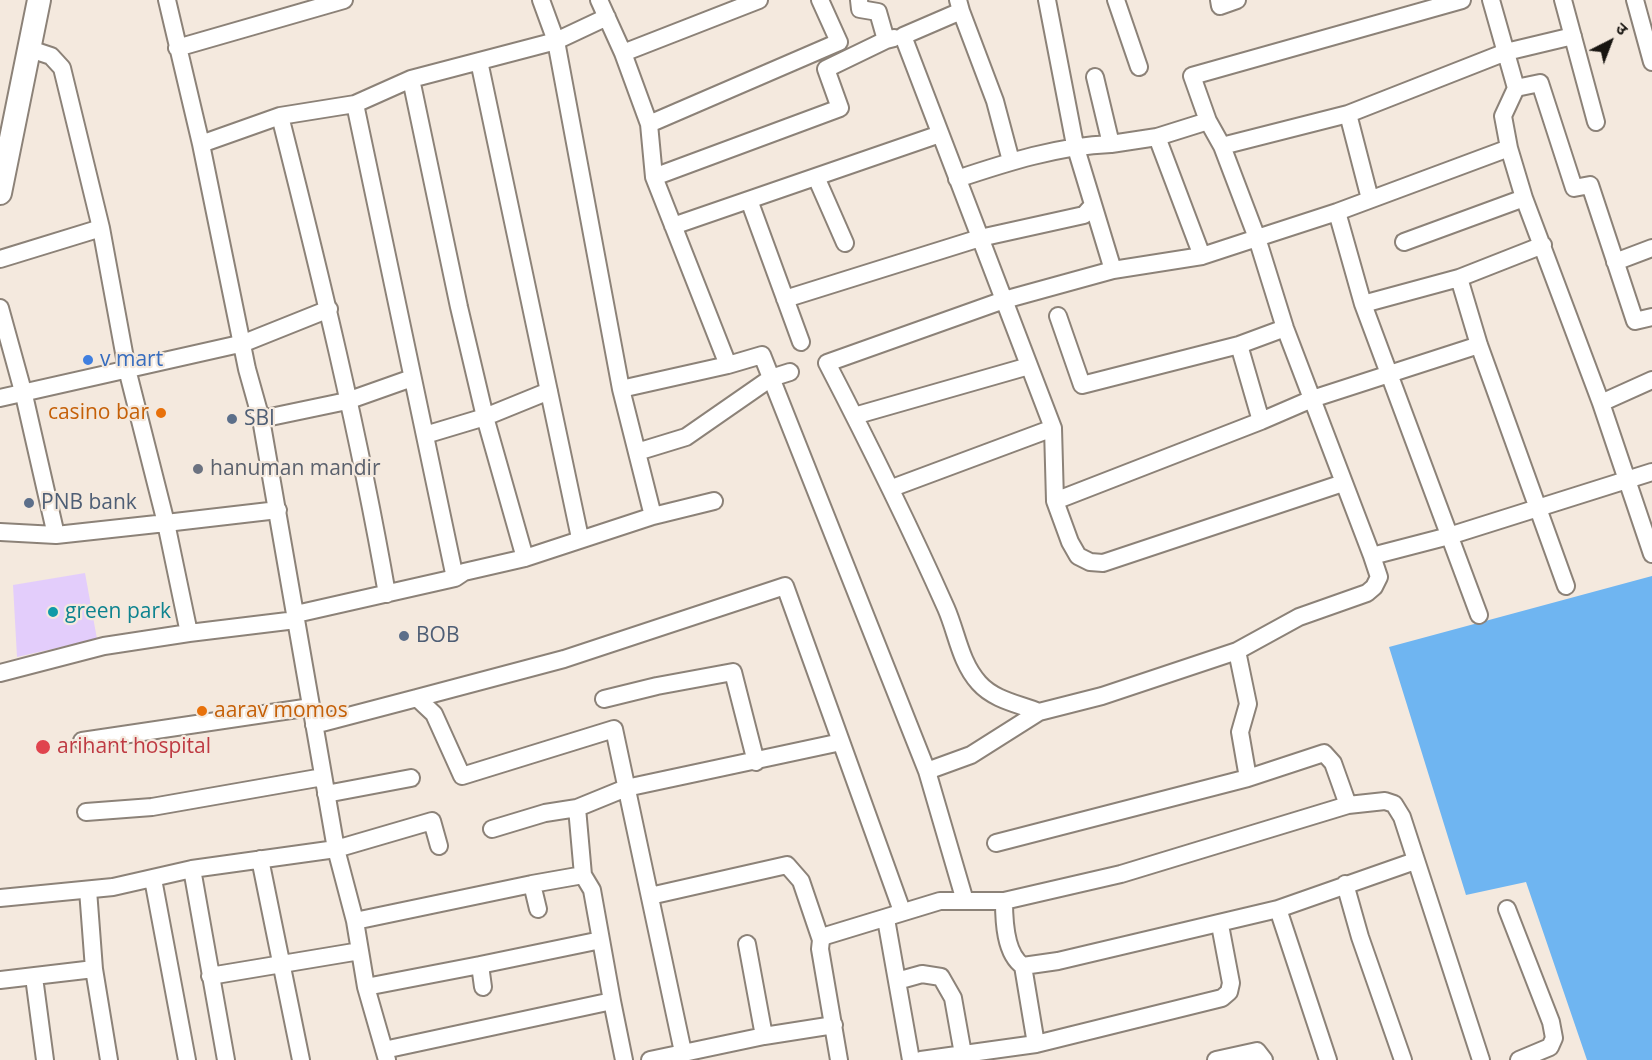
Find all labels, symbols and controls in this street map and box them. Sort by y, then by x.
north arrow [1580,12,1640,72]
text: उ [1611,17,1633,40]
place label: v mart [100,347,163,373]
marker: v mart [81,353,95,367]
place label: casino bar [48,400,149,426]
marker: casino bar [154,406,168,420]
place label: SBI [244,406,275,432]
marker: SBI [225,412,239,426]
place label: hanuman mandir [210,456,380,482]
marker: hanuman mandir [191,462,205,476]
place label: PNB bank [41,490,137,516]
marker: PNB bank [22,496,36,510]
place label: green park [65,599,171,625]
marker: green park [46,605,60,619]
place label: BOB [416,623,459,649]
marker: BOB [397,629,411,643]
place label: aarav momos [214,698,348,724]
marker: aarav momos [195,704,209,718]
place label: arihant hospital [57,734,211,760]
marker: arihant hospital [34,738,52,756]

